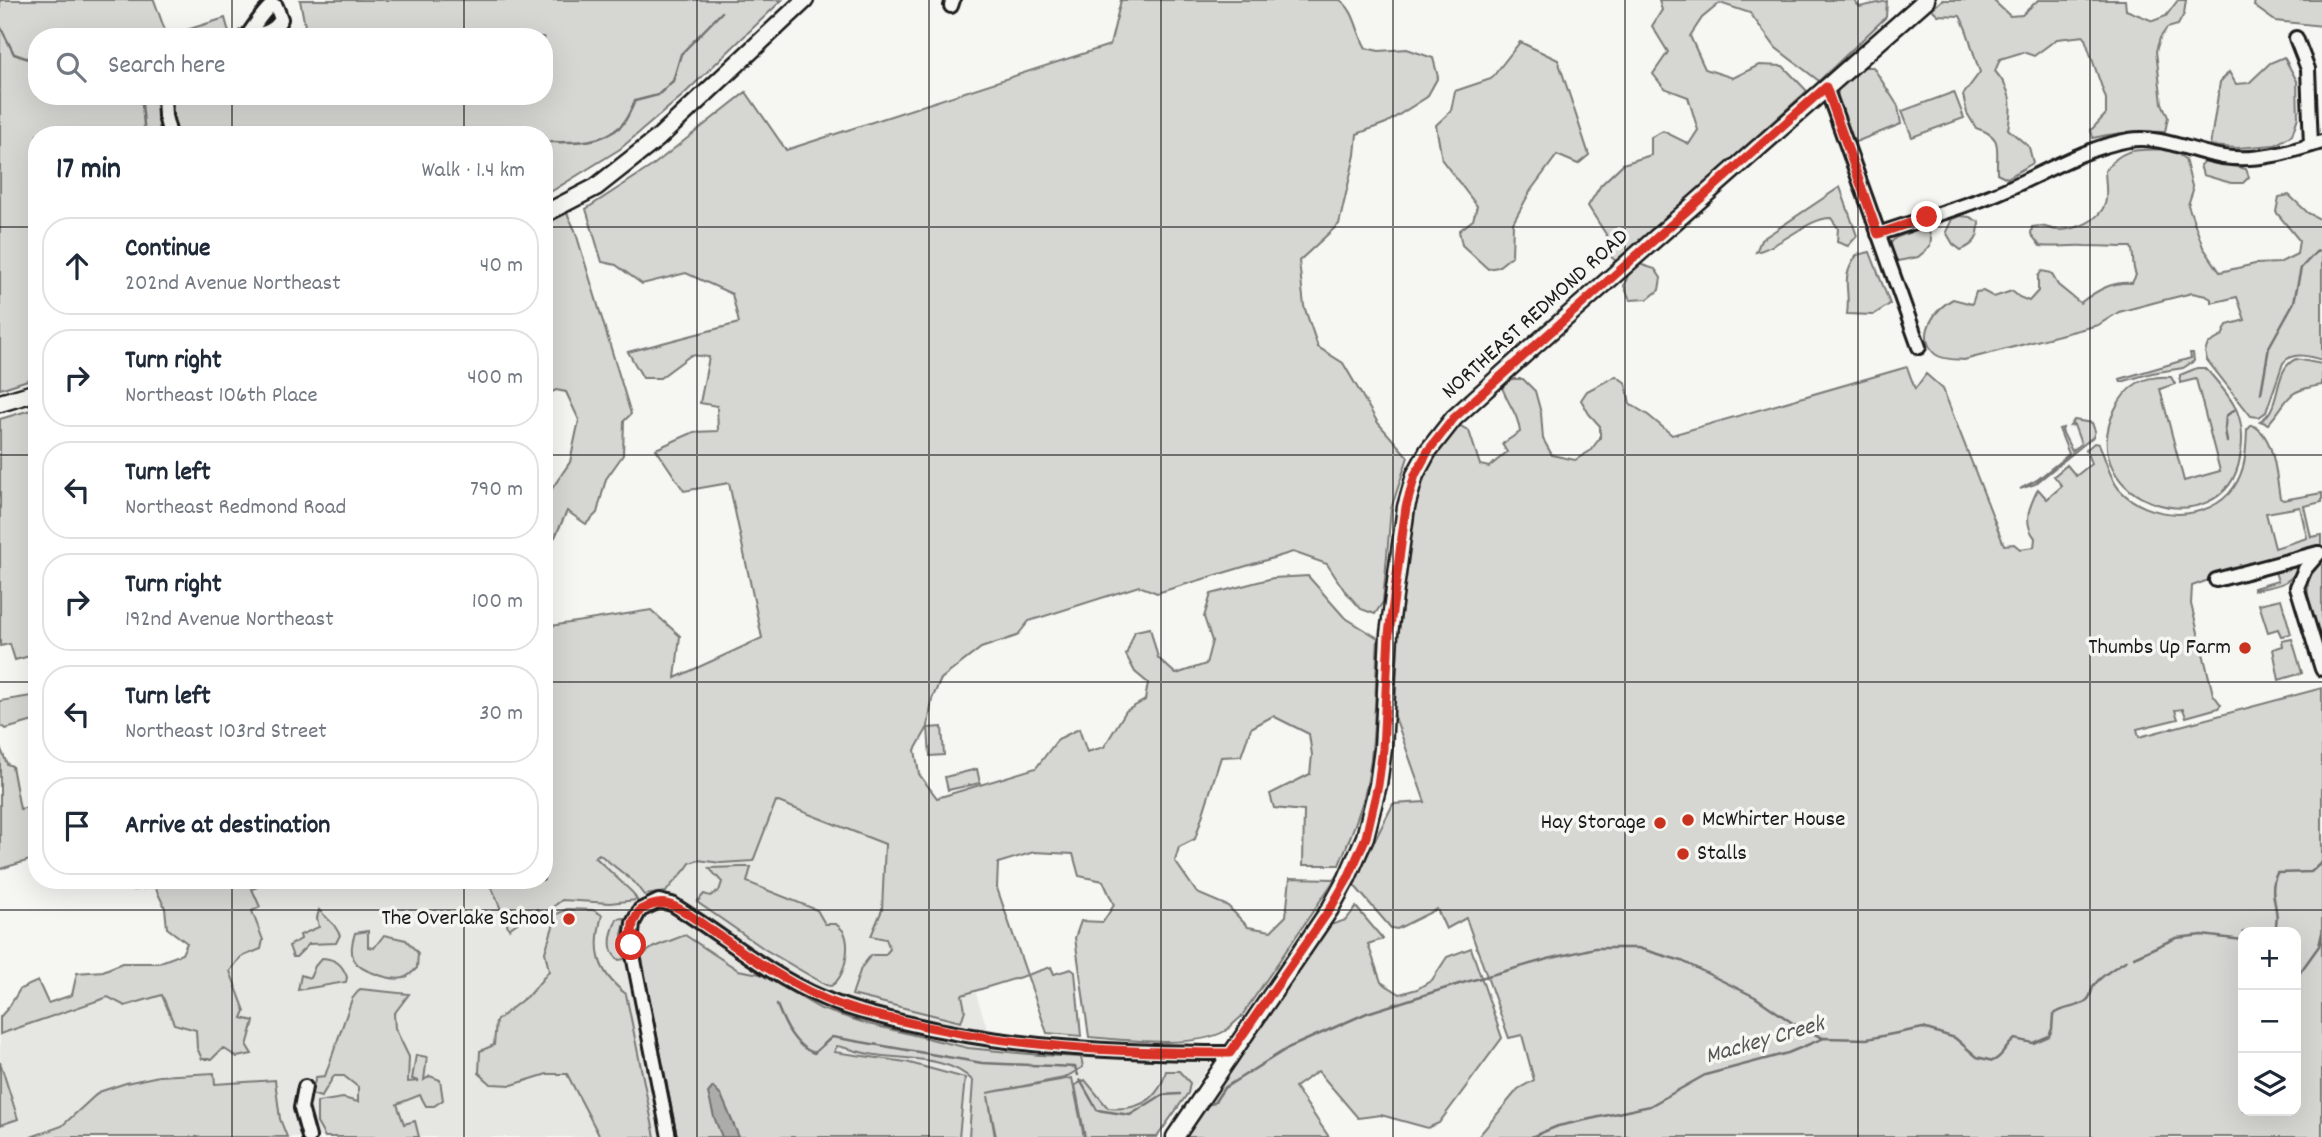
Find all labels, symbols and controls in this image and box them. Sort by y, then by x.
search box [28,28,553,105]
icon: search [52,48,90,86]
text: Search here [108,48,226,85]
text: 17 min [56,150,121,193]
text: Walk · 1.4 km [421,155,525,188]
route end [1911,201,1942,232]
street label: NORTHEAST REDMOND ROAD [1435,222,1637,408]
text: Continue [125,231,210,268]
icon: ahead [58,247,96,285]
text: 40 m [480,250,523,283]
text: 202nd Avenue Northeast [125,268,341,301]
text: Turn right [125,343,222,380]
icon: right [58,359,96,397]
text: 400 m [467,362,523,395]
text: Northeast 106th Place [125,380,318,413]
text: Turn left [125,455,211,492]
icon: left [58,471,96,509]
text: 790 m [470,474,523,507]
text: Northeast Redmond Road [125,492,346,525]
text: Turn right [125,567,222,604]
icon: right [58,583,96,621]
text: 100 m [472,586,523,619]
text: 192nd Avenue Northeast [125,604,334,637]
place label: Thumbs Up Farm [2088,632,2231,665]
marker: Thumbs Up Farm [2237,640,2253,656]
text: Turn left [125,679,211,716]
icon: left [58,695,96,733]
text: 30 m [479,698,523,731]
text: Northeast 103rd Street [125,716,327,749]
place label: McWhirter House [1702,804,1845,837]
icon: arrive [58,807,96,845]
place label: Hay Storage [1540,807,1646,840]
text: Arrive at destination [125,808,330,845]
marker: McWhirter House [1680,812,1696,828]
marker: Hay Storage [1652,815,1668,831]
place label: Stalls [1697,838,1747,871]
marker: Stalls [1675,846,1691,862]
place label: The Overlake School [381,903,556,936]
marker: The Overlake School [561,911,577,927]
map controls [2238,927,2301,1116]
button: + [2238,927,2301,990]
route start [615,929,646,960]
button: − [2238,990,2301,1053]
water label: Mackey Creek [1702,1007,1831,1074]
button: layers [2238,1053,2301,1116]

